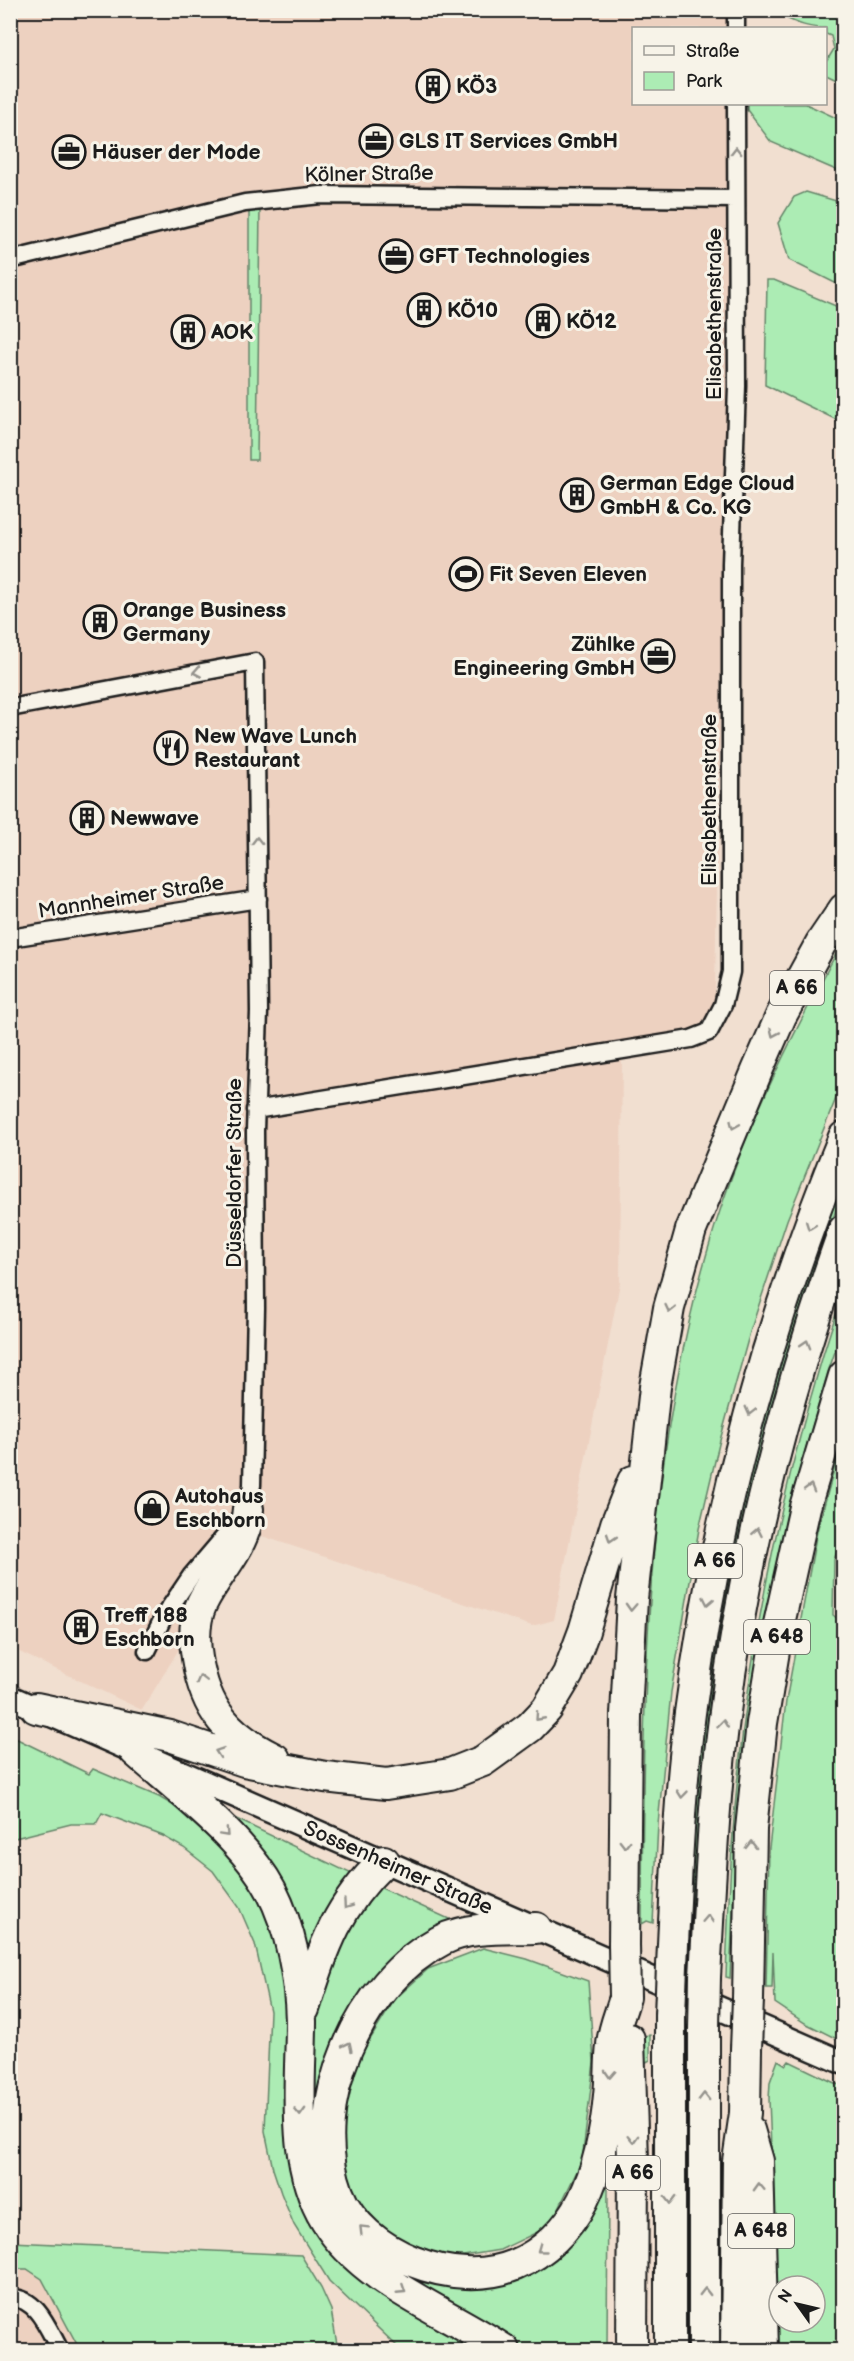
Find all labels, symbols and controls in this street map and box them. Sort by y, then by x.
legend [632,27,827,105]
text: Straße [686,41,740,62]
building icon: KÖ3 [415,68,451,104]
text: Park [686,71,722,92]
place label: KÖ3 [456,74,497,99]
office icon: GLS IT Services GmbH [358,123,394,159]
place label: GLS IT Services GmbH [399,129,618,154]
office icon: Häuser der Mode [51,134,87,170]
place label: Häuser der Mode [92,140,261,165]
one-way arrow [730,147,742,156]
street label: Kölner Straße [304,160,434,188]
street label: Elisabethenstraße [702,228,727,400]
office icon: GFT Technologies [378,238,414,274]
place label: GFT Technologies [419,244,590,269]
building icon: KÖ10 [406,292,442,328]
place label: KÖ10 [447,298,498,323]
building icon: KÖ12 [525,303,561,339]
place label: KÖ12 [566,309,617,334]
building icon: AOK [170,314,206,350]
place label: AOK [210,320,253,345]
place label: German Edge Cloud GmbH & Co. KG [600,471,795,520]
building icon: German Edge Cloud GmbH & Co. KG [559,477,595,513]
sports icon: Fit Seven Eleven [448,556,484,592]
place label: Fit Seven Eleven [489,562,647,587]
place label: Orange Business Germany [123,598,286,647]
building icon: Orange Business Germany [82,604,118,640]
place label: Zühlke Engineering GmbH [453,632,635,681]
office icon: Zühlke Engineering GmbH [640,638,676,674]
one-way arrow [192,665,202,678]
street label: Elisabethenstraße [697,714,722,886]
place label: New Wave Lunch Restaurant [194,724,357,773]
restaurant icon: New Wave Lunch Restaurant [153,730,189,766]
building icon: Newwave [69,800,105,836]
place label: Newwave [110,806,199,831]
one-way arrow [251,836,263,845]
street label: Mannheimer Straße [36,870,226,924]
road number: A 66 [770,971,824,1005]
one-way arrow [769,1026,781,1037]
street label: Düsseldorfer Straße [222,1078,247,1268]
one-way arrow [729,1119,741,1130]
one-way arrow [804,1220,817,1230]
one-way arrow [664,1303,677,1313]
one-way arrow [799,1339,811,1349]
one-way arrow [744,1406,757,1416]
one-way arrow [803,1483,816,1493]
place label: Autohaus Eschborn [174,1484,266,1533]
shop icon: Autohaus Eschborn [134,1490,170,1526]
one-way arrow [750,1528,763,1538]
one-way arrow [606,1532,618,1543]
road number: A 66 [688,1544,742,1578]
one-way arrow [702,1596,715,1606]
place label: Treff 188 Eschborn [104,1603,195,1652]
one-way arrow [625,1603,638,1612]
building icon: Treff 188 Eschborn [63,1609,99,1645]
road number: A 648 [744,1620,810,1654]
one-way arrow [196,1675,208,1685]
one-way arrow [535,1710,546,1721]
one-way arrow [716,1720,729,1729]
one-way arrow [214,1747,225,1760]
one-way arrow [676,1790,689,1799]
street label: Sossenheimer Straße [300,1815,497,1920]
one-way arrow [218,1826,229,1836]
one-way arrow [619,1839,631,1848]
one-way arrow [745,1841,757,1850]
one-way arrow [343,1899,354,1910]
one-way arrow [701,1914,714,1923]
one-way arrow [341,2041,353,2052]
one-way arrow [604,2070,617,2079]
one-way arrow [698,2093,710,2102]
one-way arrow [293,2108,306,2117]
one-way arrow [626,2134,639,2143]
road number: A 66 [606,2156,660,2190]
one-way arrow [753,2183,766,2192]
one-way arrow [664,2195,676,2204]
road number: A 648 [728,2214,794,2248]
one-way arrow [360,2225,371,2236]
one-way arrow [536,2242,547,2253]
north arrow [767,2274,827,2334]
one-way arrow [395,2282,406,2293]
text: N [775,2286,797,2307]
one-way arrow [699,2288,711,2297]

